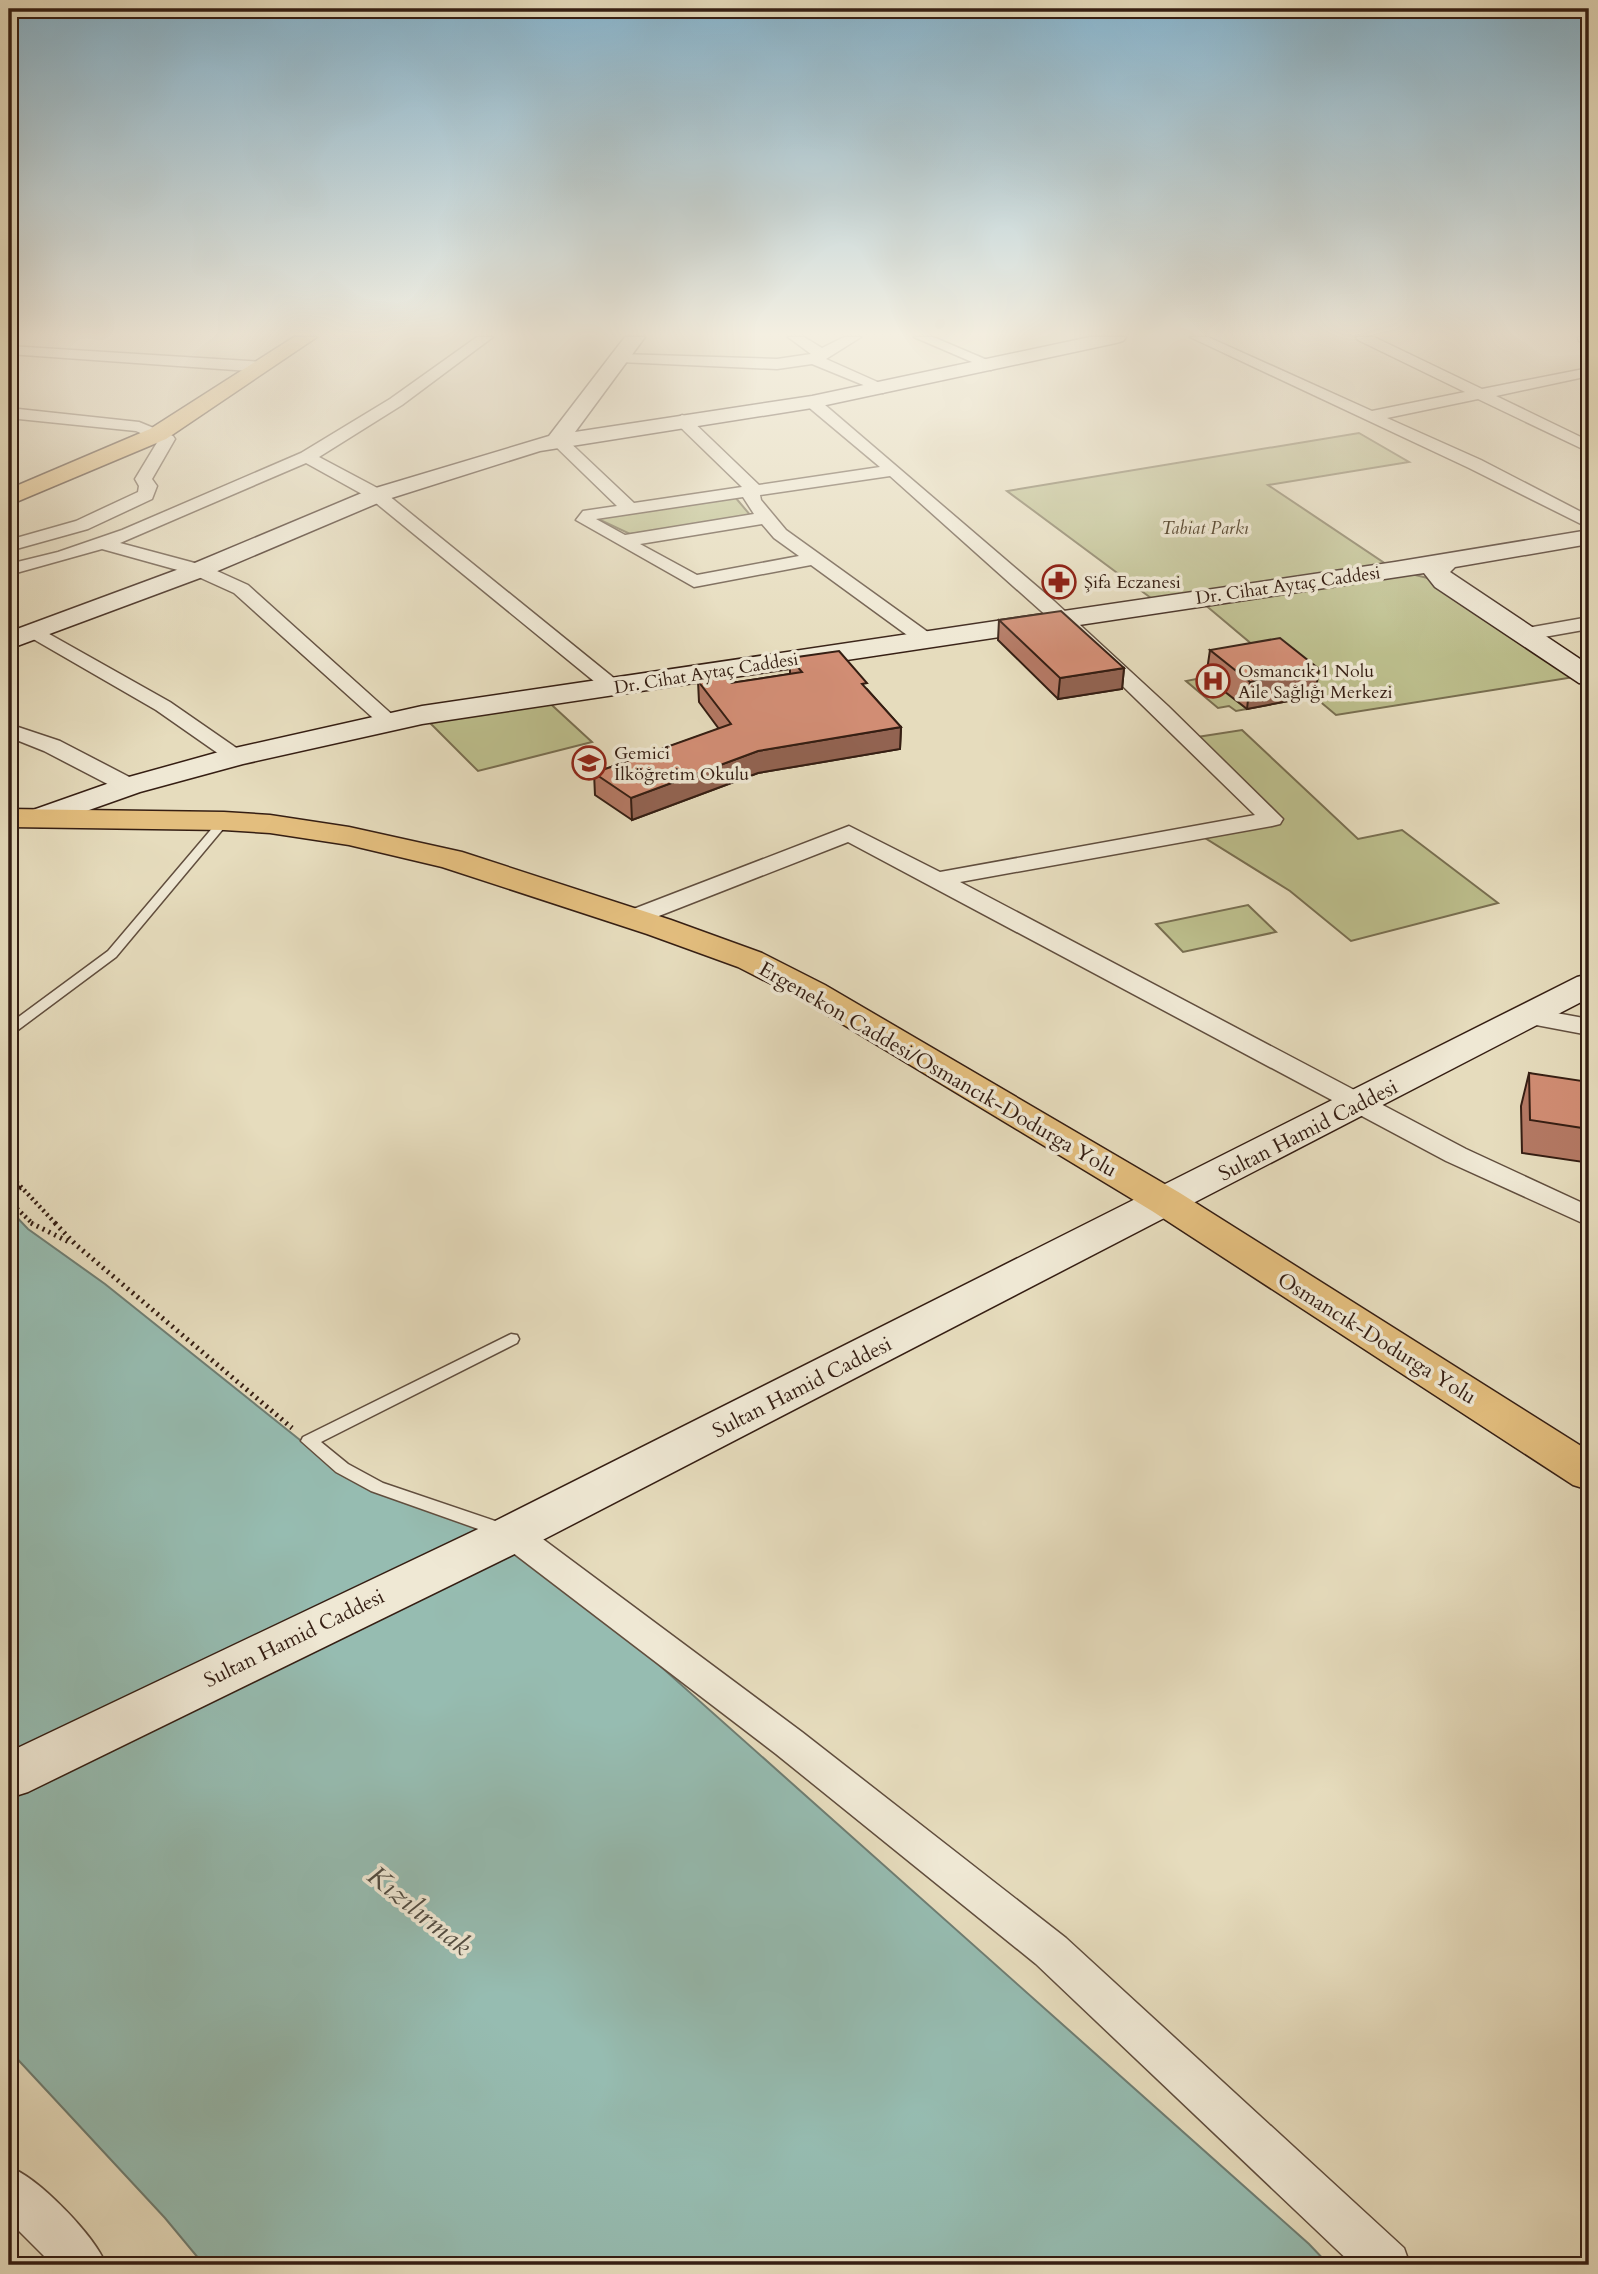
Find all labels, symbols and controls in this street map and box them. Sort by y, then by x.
park label: Tabiat Parkı [1161,516,1249,541]
street label: Dr. Cihat Aytaç Caddesi [1194,560,1382,611]
pharmacy icon: Şifa Eczanesi [1040,563,1078,601]
place label: Şifa Eczanesi [1084,570,1181,595]
street label: Dr. Cihat Aytaç Caddesi [612,647,800,700]
place label: Osmancık 1 Nolu Aile Sağlığı Merkezi [1238,659,1393,705]
hospital icon: Osmancık 1 Nolu Aile Sağlığı Merkezi [1194,662,1232,700]
place label: Gemici İlköğretim Okulu [614,741,749,787]
school or university icon: Gemici İlköğretim Okulu [570,744,608,782]
street label: Ergenekon Caddesi/Osmancık-Dodurga Yolu [753,955,1122,1184]
street label: Sultan Hamid Caddesi [1214,1073,1403,1188]
street label: Osmancık-Dodurga Yolu [1272,1265,1482,1411]
street label: Sultan Hamid Caddesi [708,1330,897,1445]
street label: Sultan Hamid Caddesi [199,1582,390,1695]
water label: Kızılırmak [359,1857,480,1965]

